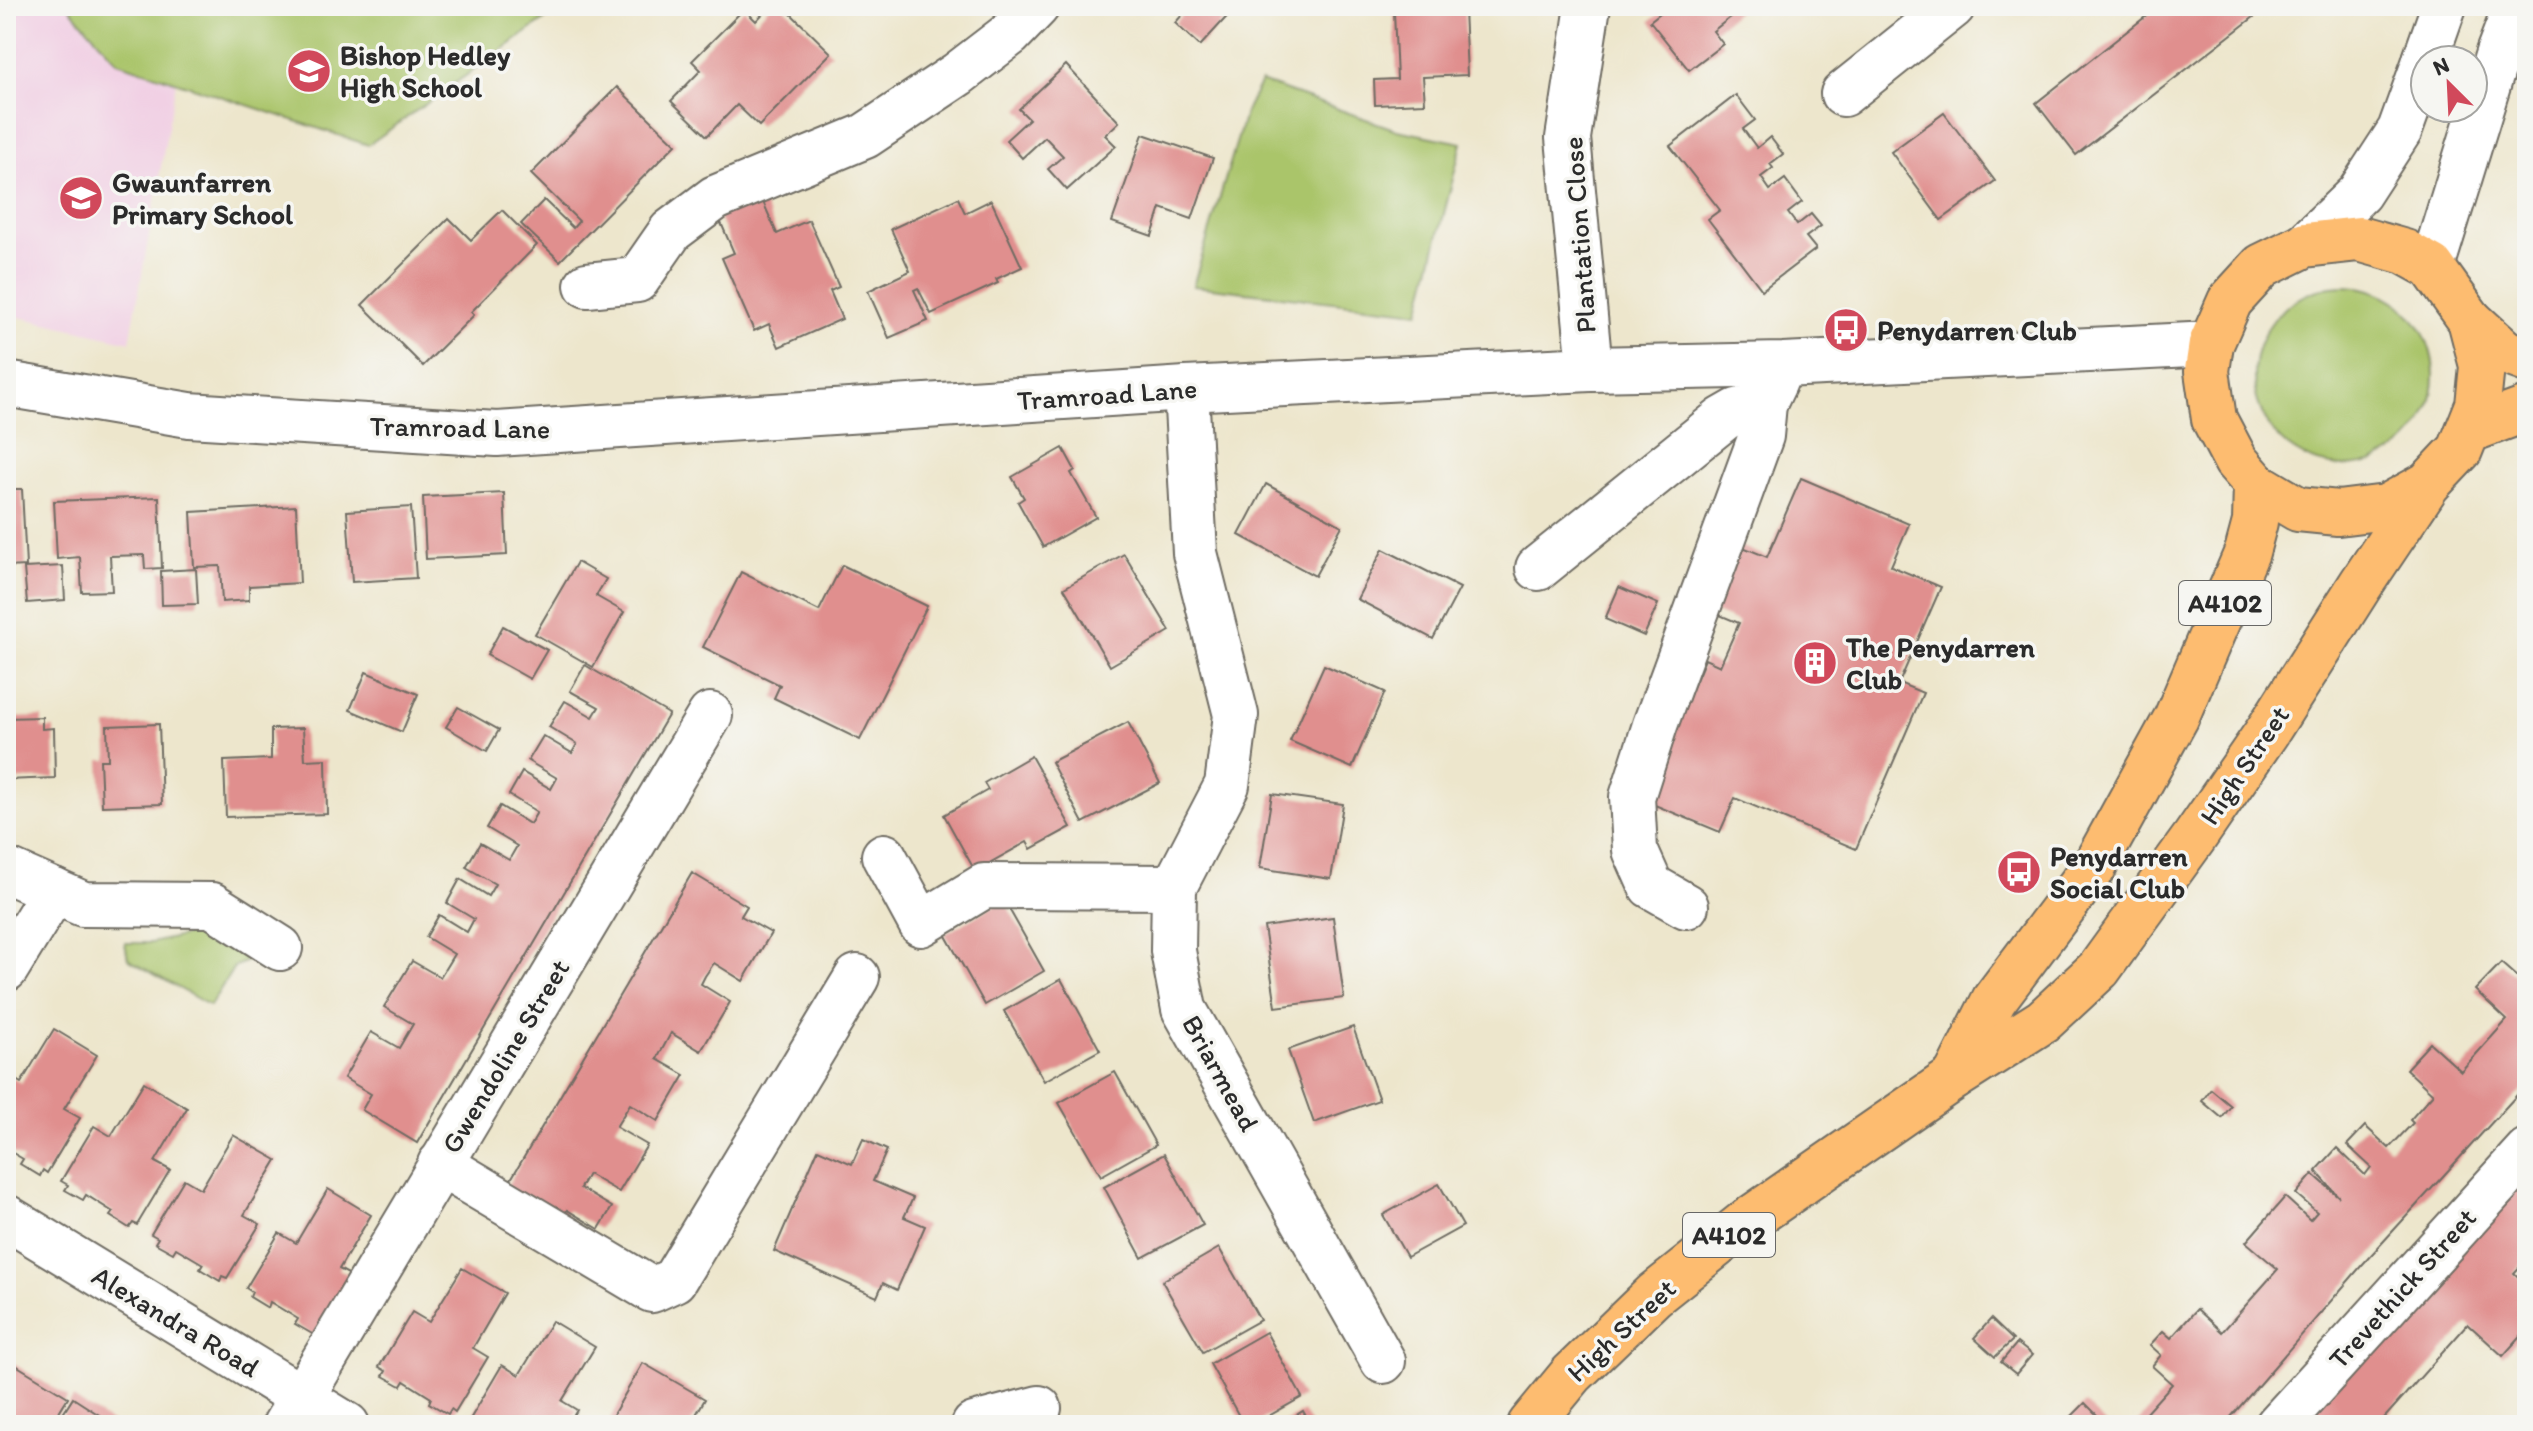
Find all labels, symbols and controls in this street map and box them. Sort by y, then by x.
place label: Bishop Hedley High School [340,38,511,104]
north arrow [2409,44,2489,124]
school or university icon: Bishop Hedley High School [285,47,333,95]
text: N [2429,51,2453,82]
street label: Plantation Close [1555,136,1603,334]
place label: Gwaunfarren Primary School [112,165,293,231]
school or university icon: Gwaunfarren Primary School [57,174,105,222]
bus stop icon: Penydarren Club [1822,306,1870,354]
place label: Penydarren Club [1877,313,2077,347]
street label: Tramroad Lane [1016,371,1198,417]
street label: Tramroad Lane [369,408,551,446]
road number: A4102 [2179,581,2271,625]
place label: The Penydarren Club [1845,630,2035,696]
building icon: The Penydarren Club [1791,639,1839,687]
street label: High Street [2192,699,2296,831]
place label: Penydarren Social Club [2050,839,2188,905]
bus stop icon: Penydarren Social Club [1995,848,2043,896]
street label: Gwendoline Street [434,953,576,1159]
street label: Briarmead [1175,1009,1267,1138]
street label: Trevethick Street [2321,1201,2483,1375]
road number: A4102 [1683,1213,1775,1257]
street label: Alexandra Road [86,1258,266,1384]
street label: High Street [1560,1271,1682,1389]

